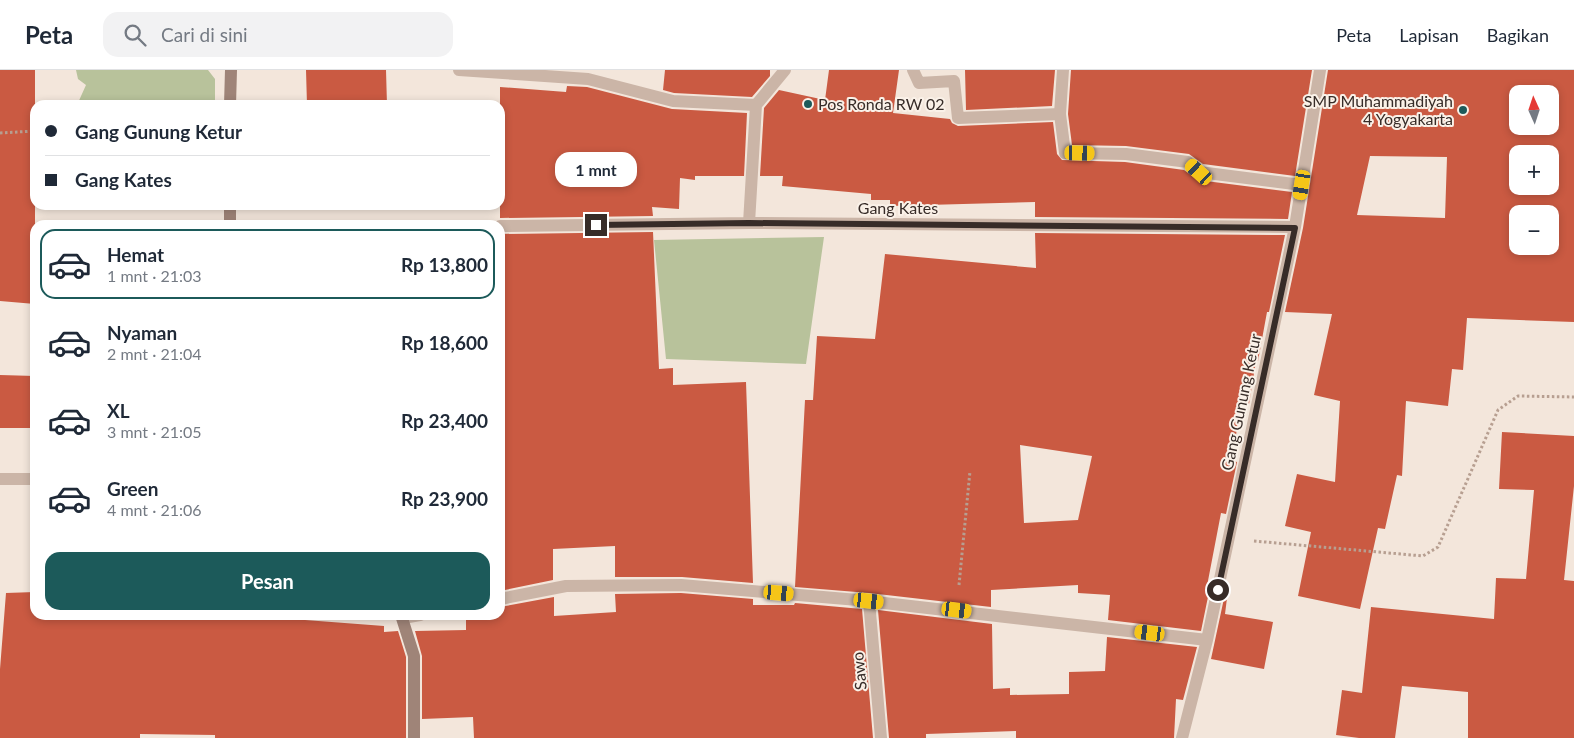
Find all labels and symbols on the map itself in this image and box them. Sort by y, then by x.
north arrow [1509,85,1559,135]
place label: SMP Muhammadiyah 4 Yogyakarta [1304,91,1453,128]
place label: Pos Ronda RW 02 [818,94,945,113]
marker: Pos Ronda RW 02 [802,98,814,110]
marker: SMP Muhammadiyah 4 Yogyakarta [1457,104,1469,116]
car [1064,145,1095,161]
callout: 1 mnt [555,152,637,188]
car [1182,156,1215,188]
car [1292,169,1311,201]
street label: Gang Kates [858,198,938,217]
route end [585,214,607,236]
street label: Gang Gunung Ketur [1217,332,1264,472]
route start [1207,579,1229,601]
car [763,584,794,602]
car [853,592,884,610]
car [941,601,972,619]
car [1134,624,1165,642]
street label: Sawo [847,651,870,691]

